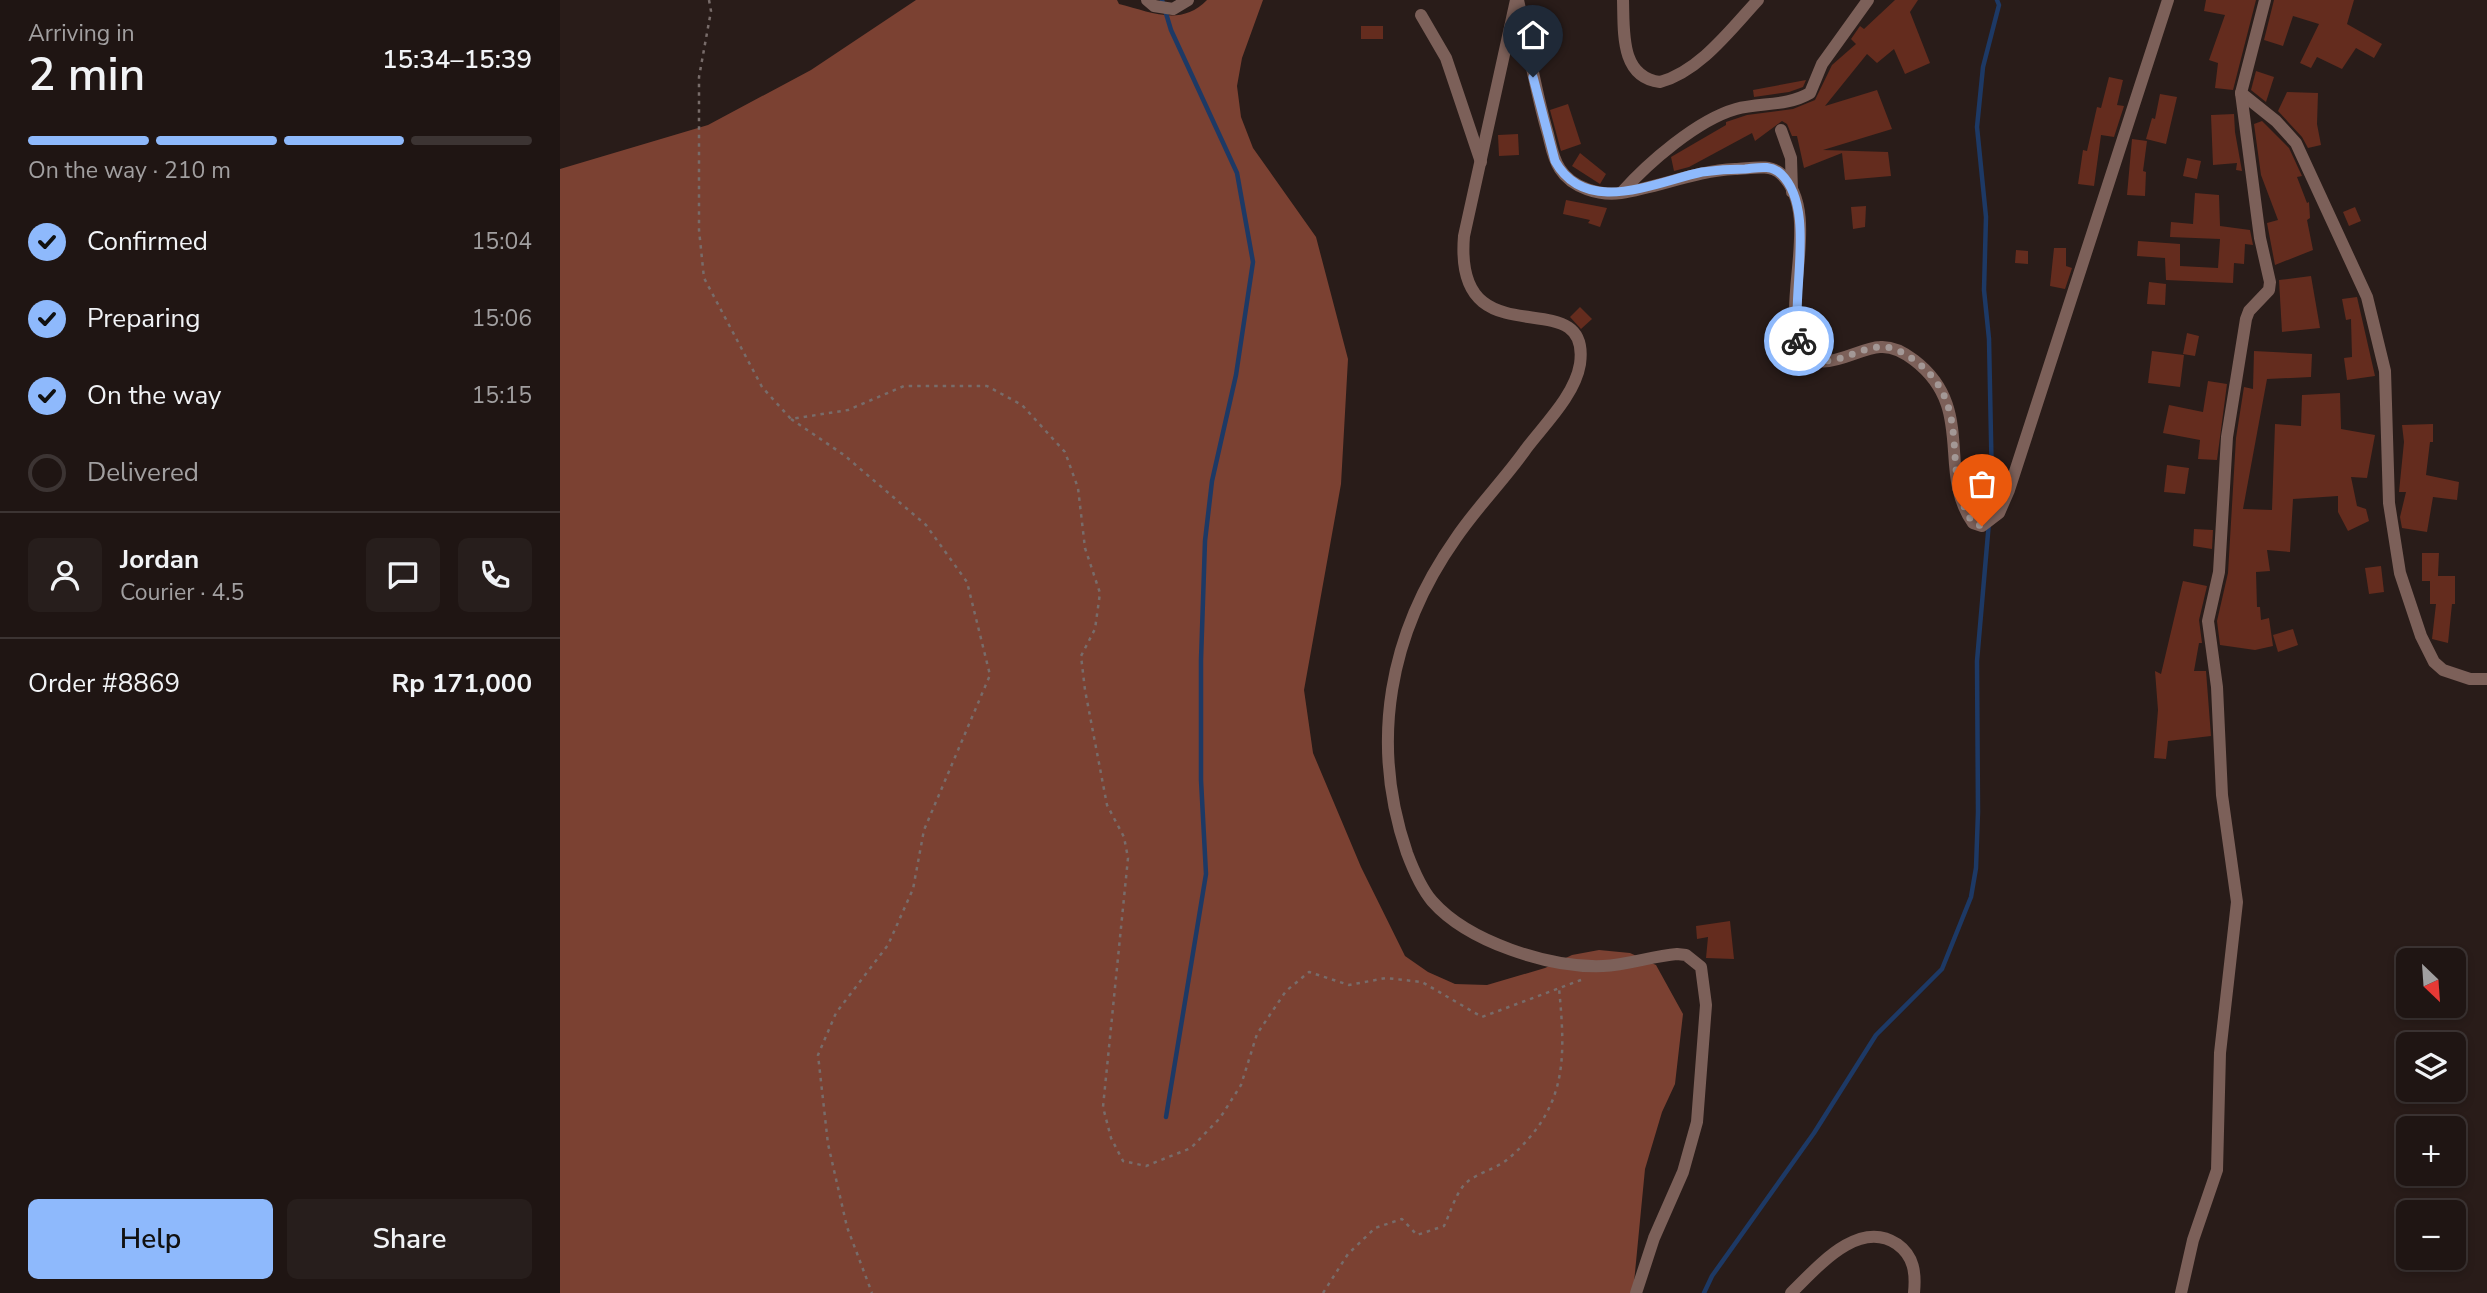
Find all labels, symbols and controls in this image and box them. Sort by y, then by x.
pin [1503,5,1563,77]
icon: home [1514,16,1552,54]
text: Arriving in [28,18,135,49]
text: 15:34–15:39 [382,42,532,77]
text: 2 min [28,43,145,106]
text: On the way · 210 m [28,155,231,186]
icon: check [28,223,66,261]
text: Confirmed [87,224,208,259]
text: 15:04 [472,226,532,257]
icon: check [28,300,66,338]
text: Preparing [87,301,200,336]
text: 15:06 [472,303,532,334]
courier [1764,306,1834,376]
icon: bike [1780,322,1818,360]
icon: check [28,377,66,415]
text: On the way [87,378,221,413]
text: 15:15 [472,380,532,411]
pin [1952,454,2012,526]
text: Delivered [87,455,199,490]
icon: bag [1963,465,2001,503]
button: person [28,538,102,612]
button: chat [366,538,440,612]
button: phone [458,538,532,612]
text: Jordan [120,542,199,577]
text: Courier · 4.5 [120,577,244,608]
text: Order #8869 [28,666,180,701]
text: Rp 171,000 [391,666,532,701]
north arrow [2396,948,2466,1018]
map controls [2396,948,2466,1270]
button: layers [2396,1032,2466,1102]
button: + [2396,1116,2466,1186]
button: Help [28,1199,273,1279]
button: Share [287,1199,532,1279]
button: − [2396,1200,2466,1270]

